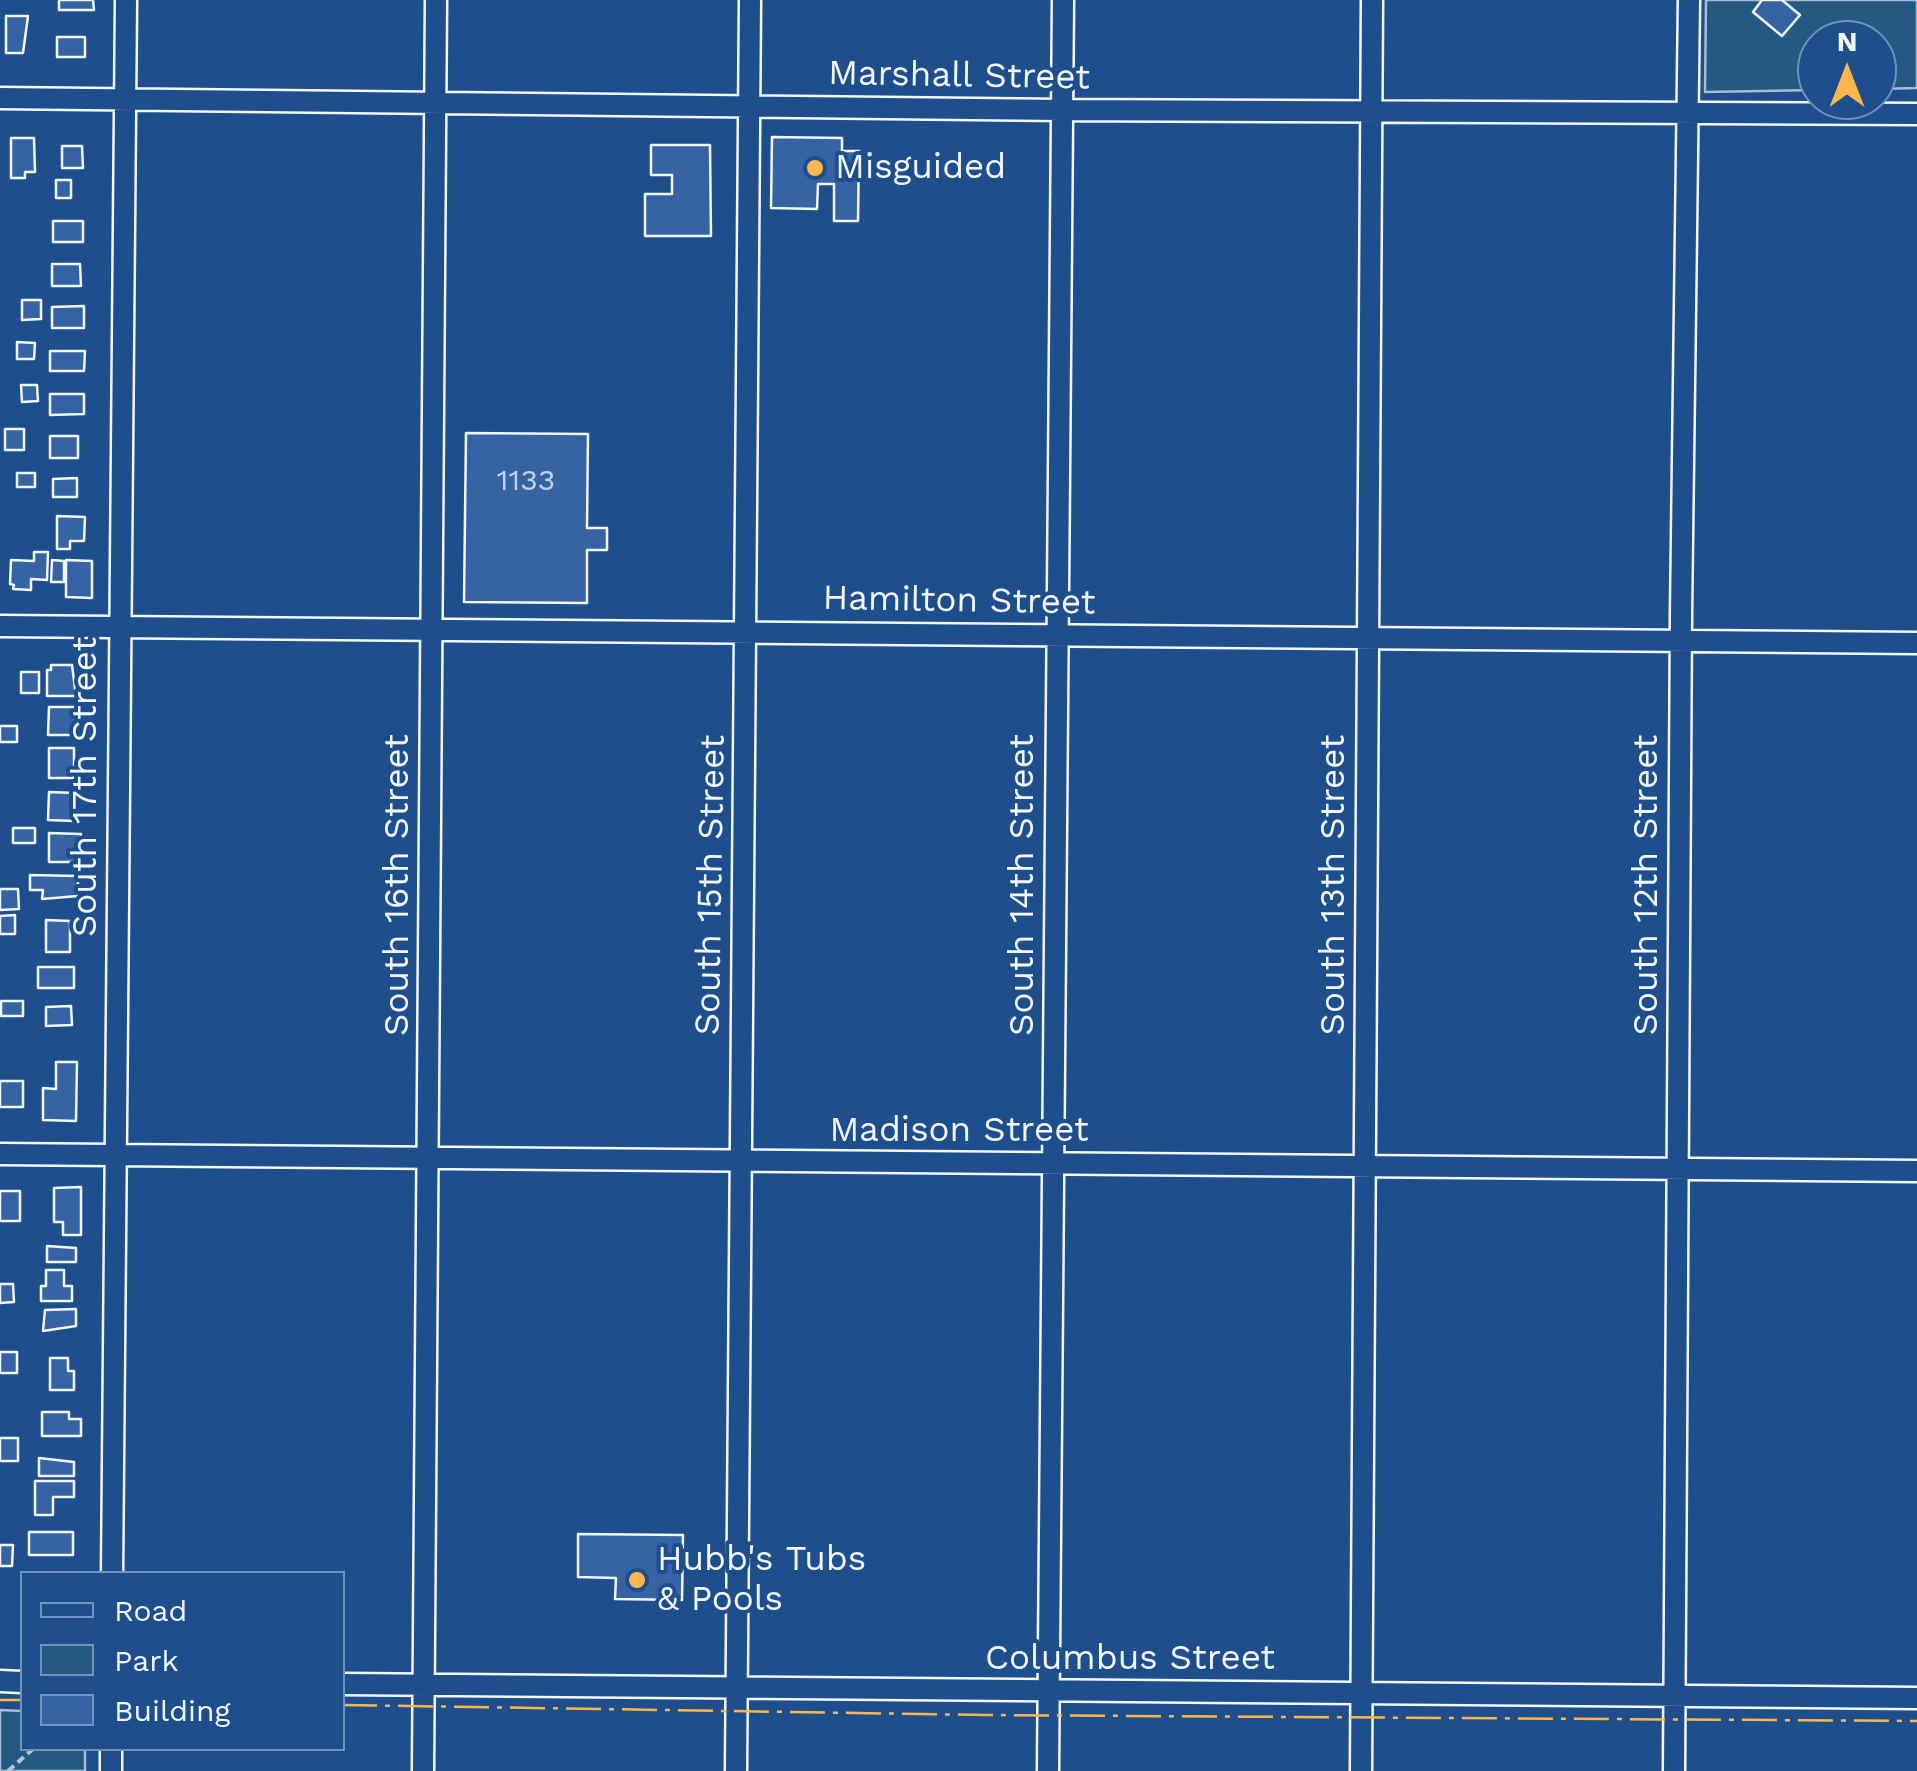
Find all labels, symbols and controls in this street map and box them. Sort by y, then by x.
north arrow [1797,20,1897,120]
text: N [1837,25,1857,58]
street label: Marshall Street [828,53,1090,99]
place label: Misguided [835,147,1006,189]
marker: Misguided [804,157,826,179]
house number: 1133 [497,463,555,499]
street label: Hamilton Street [822,578,1096,624]
street label: South 17th Street [65,637,107,937]
street label: South 16th Street [377,734,419,1036]
street label: South 15th Street [687,734,735,1036]
street label: South 14th Street [1002,734,1044,1036]
street label: South 13th Street [1313,735,1355,1035]
street label: South 12th Street [1626,735,1668,1035]
street label: Madison Street [829,1110,1089,1152]
place label: Hubb's Tubs & Pools [657,1539,866,1621]
marker: Hubb's Tubs & Pools [626,1569,648,1591]
legend [20,1571,345,1751]
text: Road [114,1593,187,1628]
street label: Columbus Street [985,1638,1275,1680]
text: Park [114,1643,179,1678]
text: Building [114,1693,231,1728]

